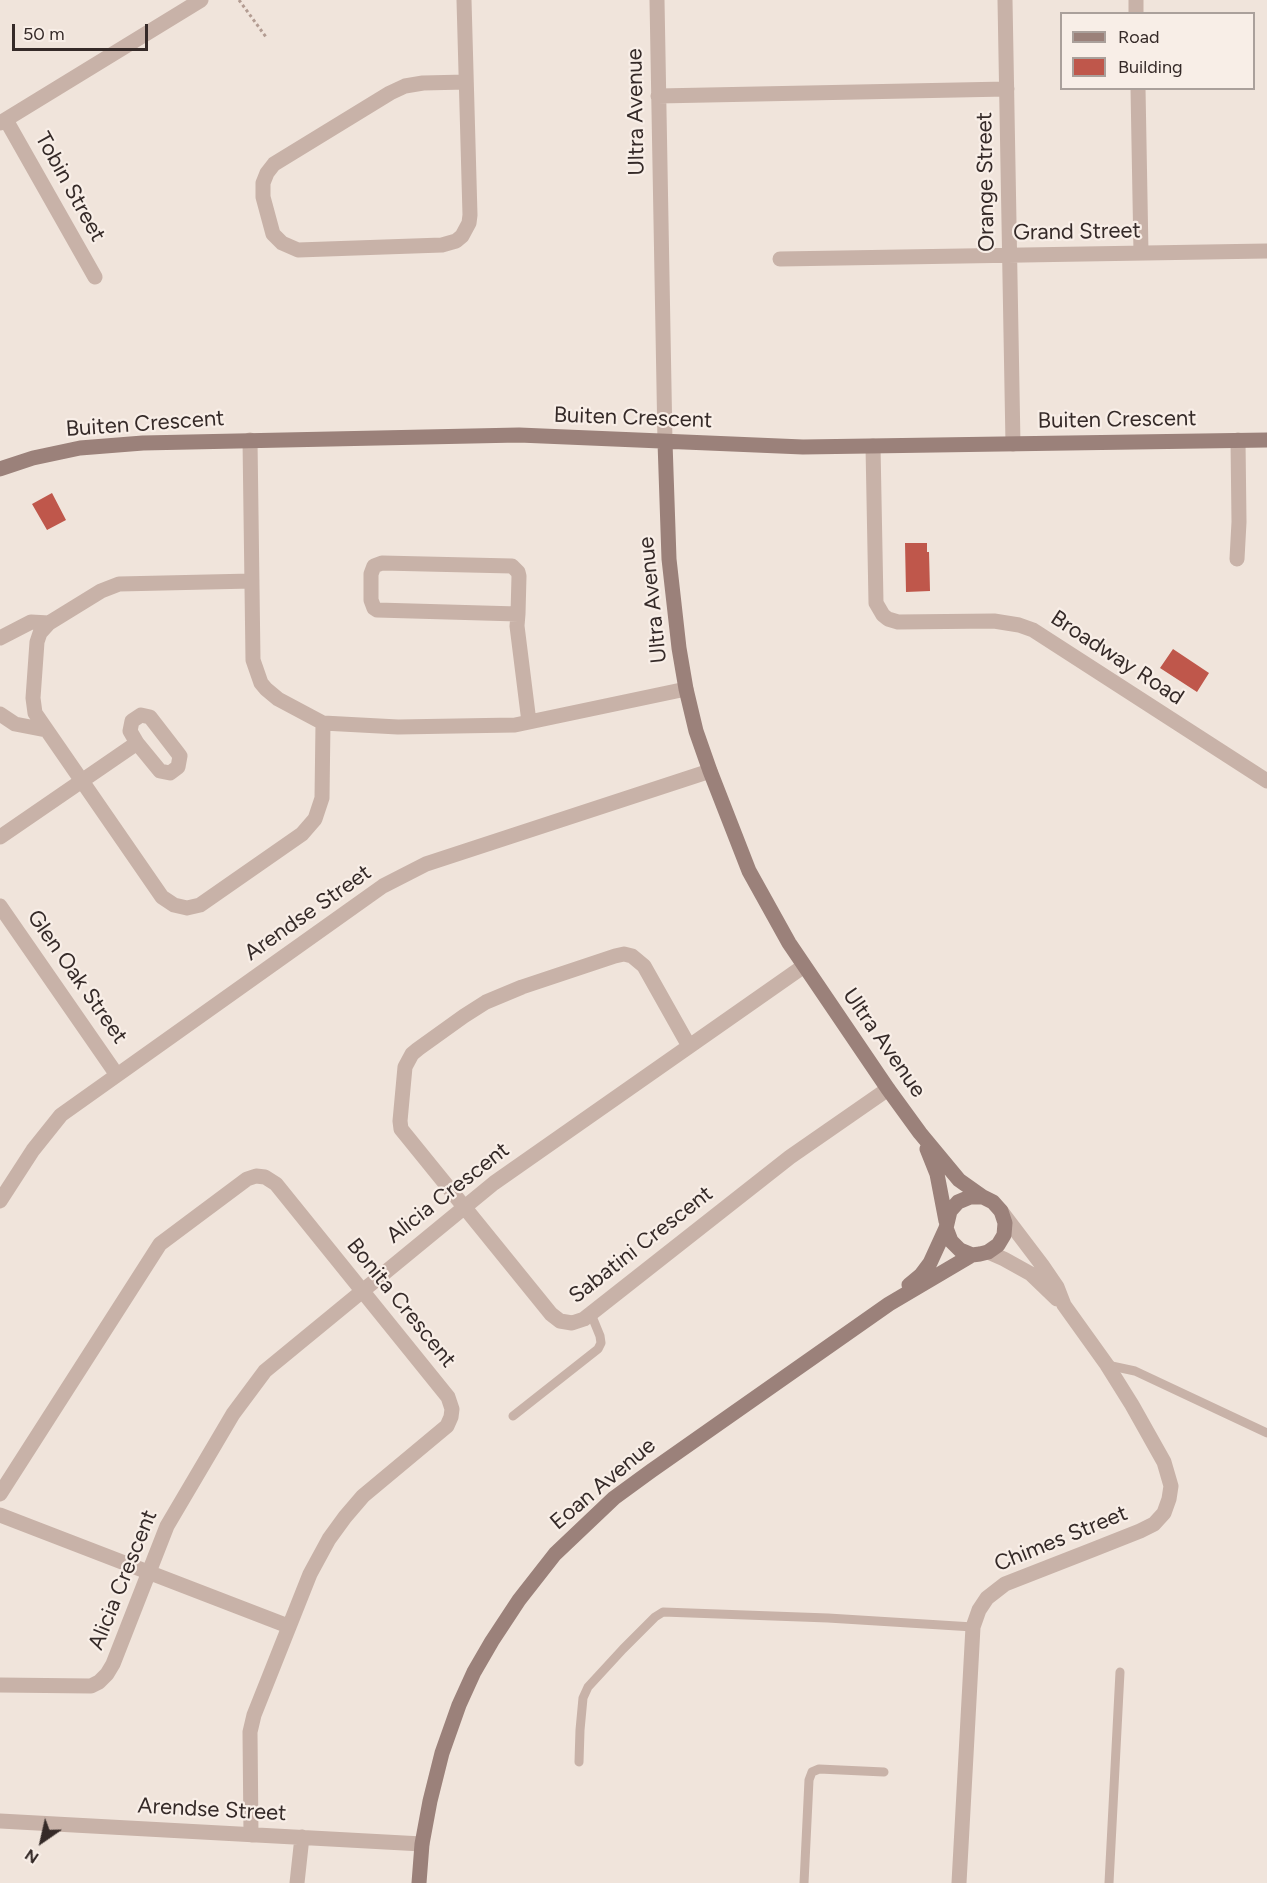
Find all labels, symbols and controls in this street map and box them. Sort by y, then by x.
scale bar [15,12,152,50]
legend [1060,12,1255,90]
text: 50 m [23,23,65,45]
text: Road [1118,26,1159,48]
street label: Ultra Avenue [622,48,650,176]
text: Building [1118,56,1183,78]
street label: Orange Street [972,112,1000,252]
street label: Tobin Street [29,128,111,246]
street label: Grand Street [1013,218,1141,246]
street label: Buiten Crescent [553,402,713,434]
street label: Buiten Crescent [65,405,225,443]
street label: Buiten Crescent [1037,405,1197,435]
street label: Ultra Avenue [633,535,673,665]
street label: Broadway Road [1045,605,1189,711]
street label: Arendse Street [239,860,377,966]
street label: Glen Oak Street [21,905,133,1049]
street label: Ultra Avenue [837,983,931,1103]
street label: Alicia Crescent [381,1137,515,1249]
street label: Sabatini Crescent [564,1181,718,1309]
street label: Bonita Crescent [341,1233,461,1373]
street label: Eoan Avenue [545,1432,661,1536]
street label: Chimes Street [991,1500,1131,1578]
street label: Alicia Crescent [83,1506,163,1654]
street label: Arendse Street [137,1793,287,1827]
north arrow [12,1811,72,1871]
text: N [21,1845,42,1868]

